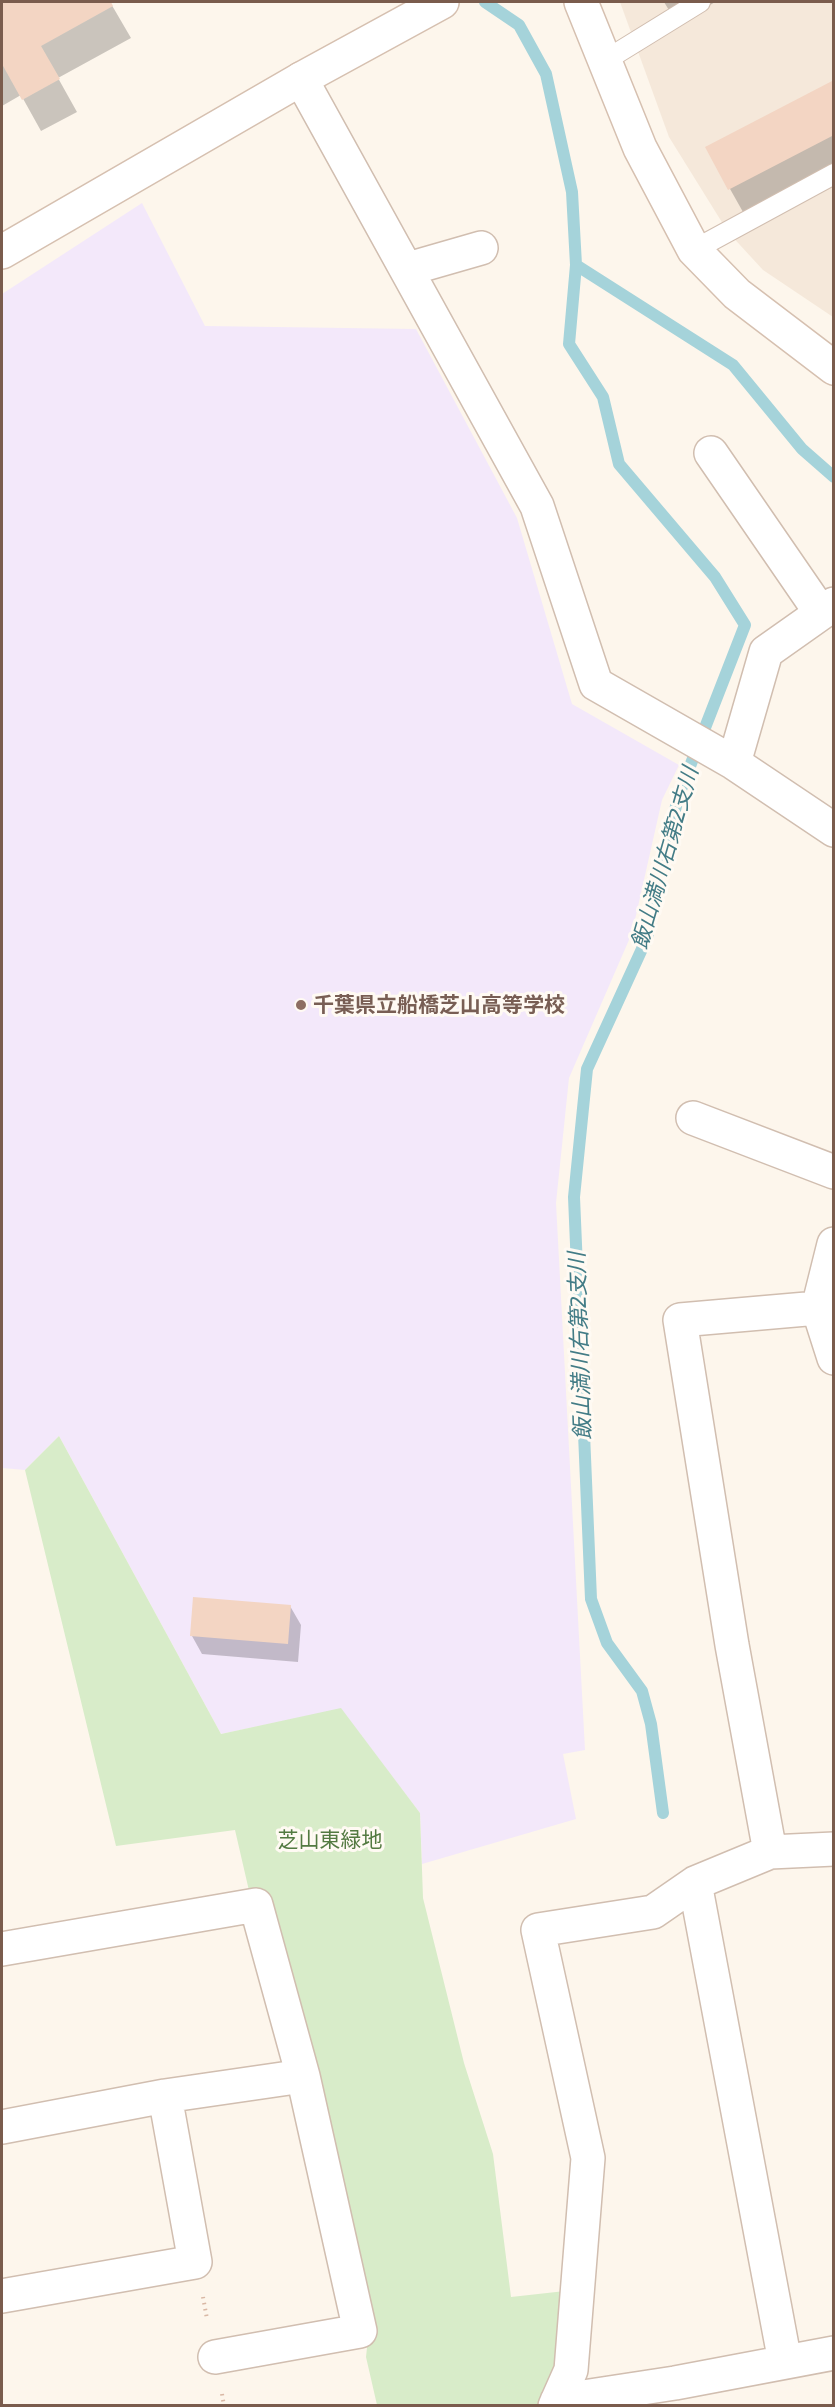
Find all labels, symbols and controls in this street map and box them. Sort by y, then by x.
water label: 飯山満川右第2支川 [626,764,704,952]
place label: 千葉県立船橋芝山高等学校 [313,992,565,1018]
marker: 千葉県立船橋芝山高等学校 [294,998,308,1012]
water label: 飯山満川右第2支川 [564,1251,596,1441]
park label: 芝山東緑地 [278,1827,382,1853]

